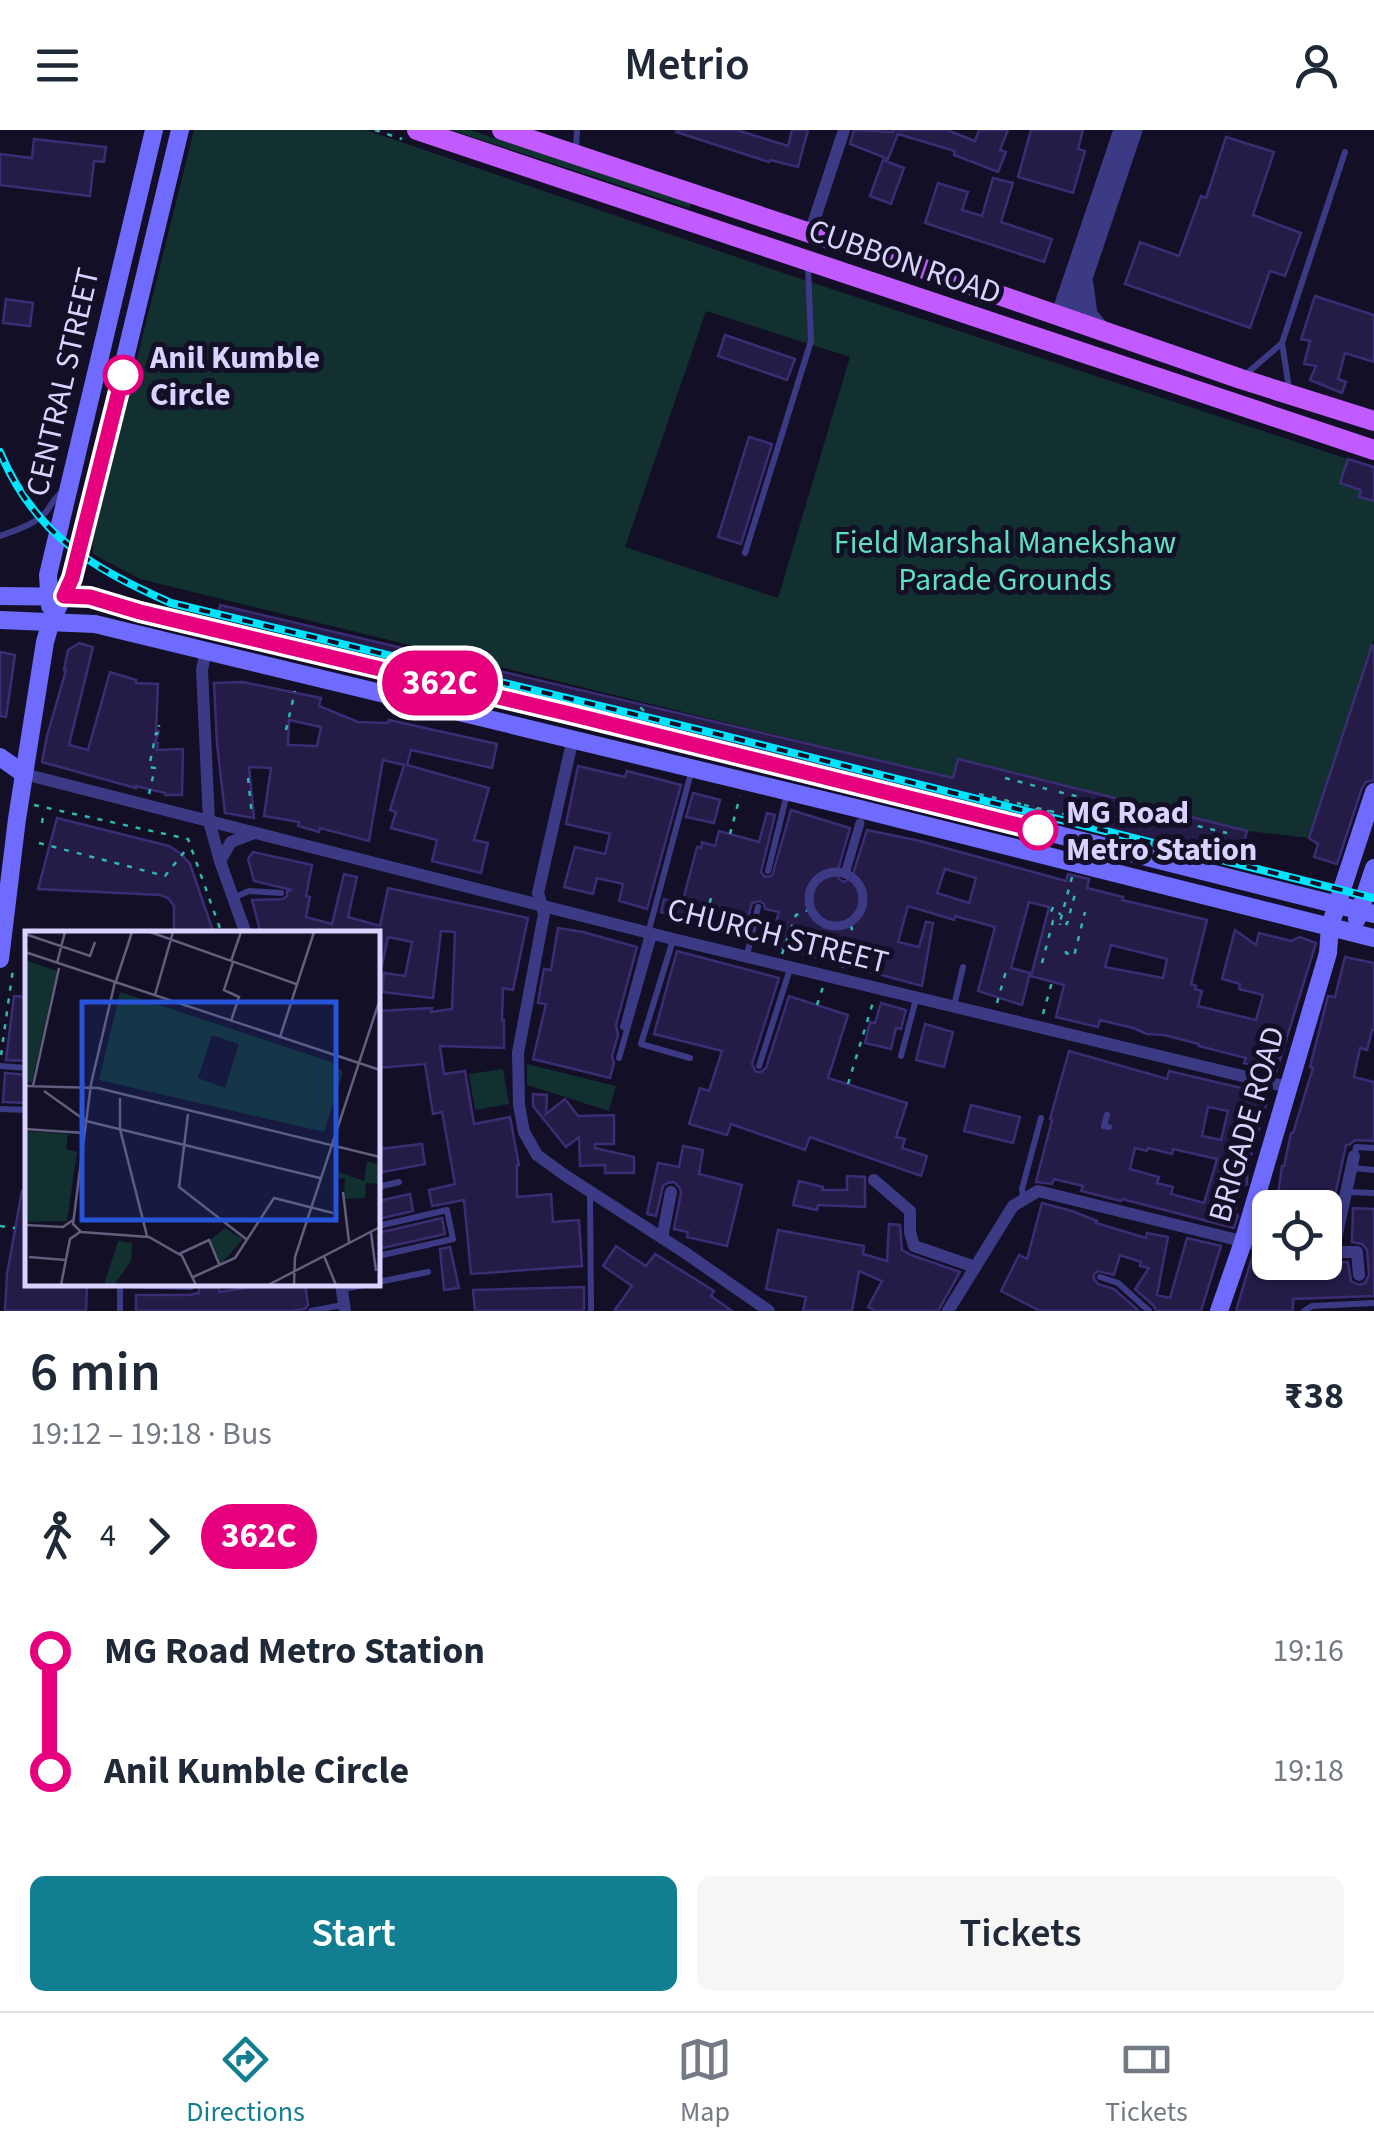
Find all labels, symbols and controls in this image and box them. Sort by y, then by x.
text: Metrio [624,33,750,97]
icon: menu [30,38,85,93]
icon: person [1289,38,1344,93]
street label: CUBBON ROAD [802,208,1007,316]
street label: CENTRAL STREET [14,263,112,501]
place label: Anil Kumble Circle [149,335,320,418]
marker: Anil Kumble Circle [104,356,142,394]
park label: Field Marshal Manekshaw Parade Grounds [834,520,1176,603]
line badge: 362C [370,650,510,716]
text: 362C [402,658,478,708]
place label: MG Road Metro Station [1066,790,1257,873]
marker: MG Road Metro Station [1019,811,1057,849]
street label: CHURCH STREET [662,886,893,986]
inset map [25,931,380,1286]
street label: BRIGADE ROAD [1197,1021,1297,1228]
map controls [1252,1190,1342,1280]
button: locate [1252,1190,1342,1280]
text: 6 min [30,1334,161,1412]
text: ₹38 [1284,1369,1344,1423]
text: 19:12 – 19:18 · Bus [30,1411,272,1457]
icon: walk [30,1509,85,1564]
icon: forward [131,1509,186,1564]
text: 362C [221,1511,297,1561]
text: 4 [100,1513,116,1559]
text: MG Road Metro Station [104,1624,485,1678]
text: 19:16 [1272,1628,1344,1674]
text: Anil Kumble Circle [104,1744,409,1798]
text: 19:18 [1272,1748,1344,1794]
button: Start [30,1876,677,1991]
button: Tickets [697,1876,1344,1991]
tab: Directions [186,2032,305,2132]
tab: Map [677,2032,732,2132]
tab: Tickets [1105,2032,1188,2132]

